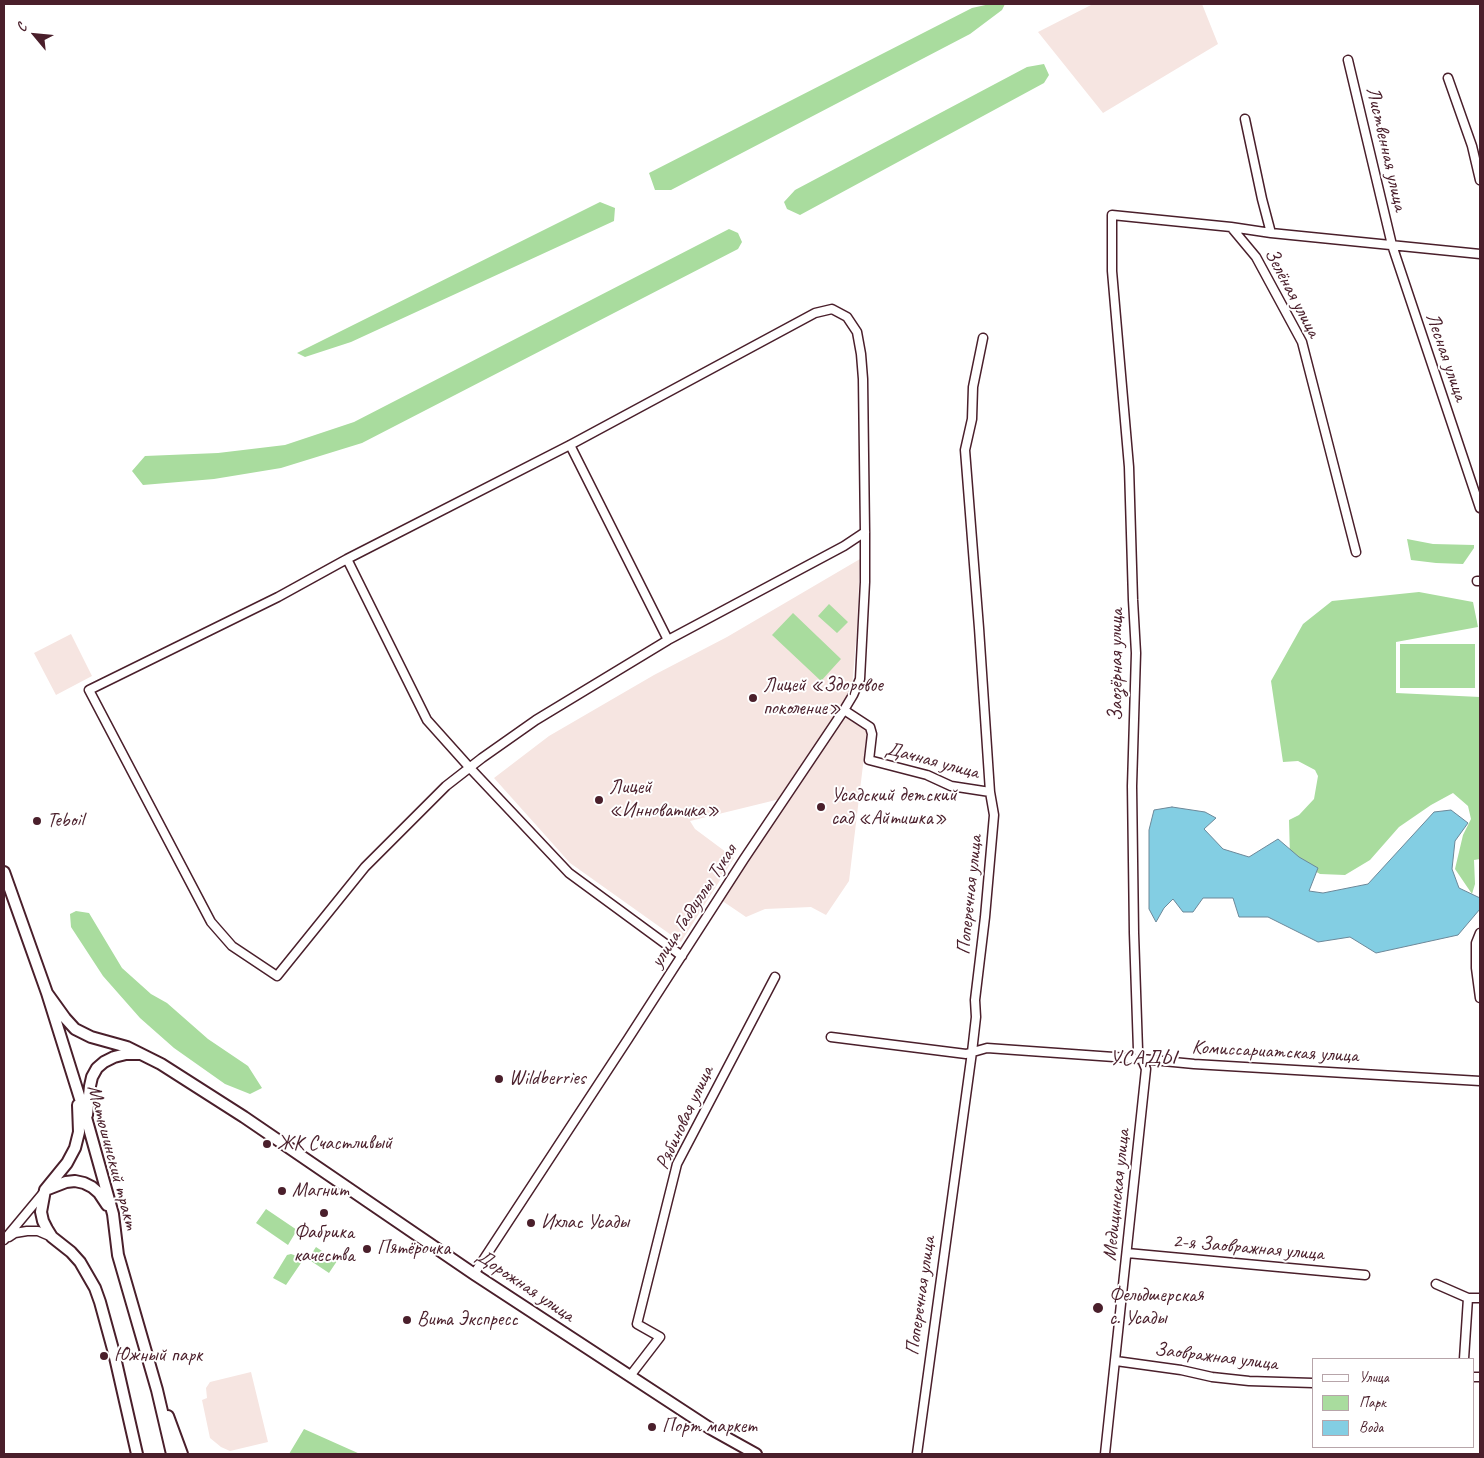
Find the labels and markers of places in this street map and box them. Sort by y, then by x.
place label: Лицей «Здоровое поколение» [763,674,883,721]
marker: Лицей «Здоровое поколение» [747,692,759,704]
place label: Лицей «Инноватика» [609,776,719,823]
place label: Усадский детский сад «Айтишка» [831,784,957,831]
marker: Лицей «Инноватика» [593,794,605,806]
marker: Усадский детский сад «Айтишка» [815,801,827,813]
place label: Teboil [47,809,84,833]
marker: Teboil [31,815,43,827]
place label: Wildberries [509,1067,586,1091]
marker: Wildberries [493,1073,505,1085]
place label: ЖК Счастливый [277,1132,392,1156]
marker: ЖК Счастливый [261,1138,273,1150]
place label: Магнит [292,1179,349,1203]
marker: Магнит [276,1185,288,1197]
marker: Фабрика качества [318,1207,330,1219]
place label: Ихлас Усады [541,1211,629,1235]
marker: Ихлас Усады [525,1217,537,1229]
place label: Фабрика качества [293,1221,355,1268]
place label: Пятёрочка [377,1237,450,1261]
marker: Пятёрочка [361,1243,373,1255]
place label: Фельдшерская с. Усады [1109,1284,1203,1331]
marker: Фельдшерская с. Усады [1091,1301,1105,1315]
place label: Вита Экспресс [417,1308,518,1332]
marker: Вита Экспресс [401,1314,413,1326]
place label: Южный парк [114,1344,202,1368]
marker: Южный парк [98,1350,110,1362]
place label: Порт маркет [662,1415,756,1439]
marker: Порт маркет [646,1421,658,1433]

